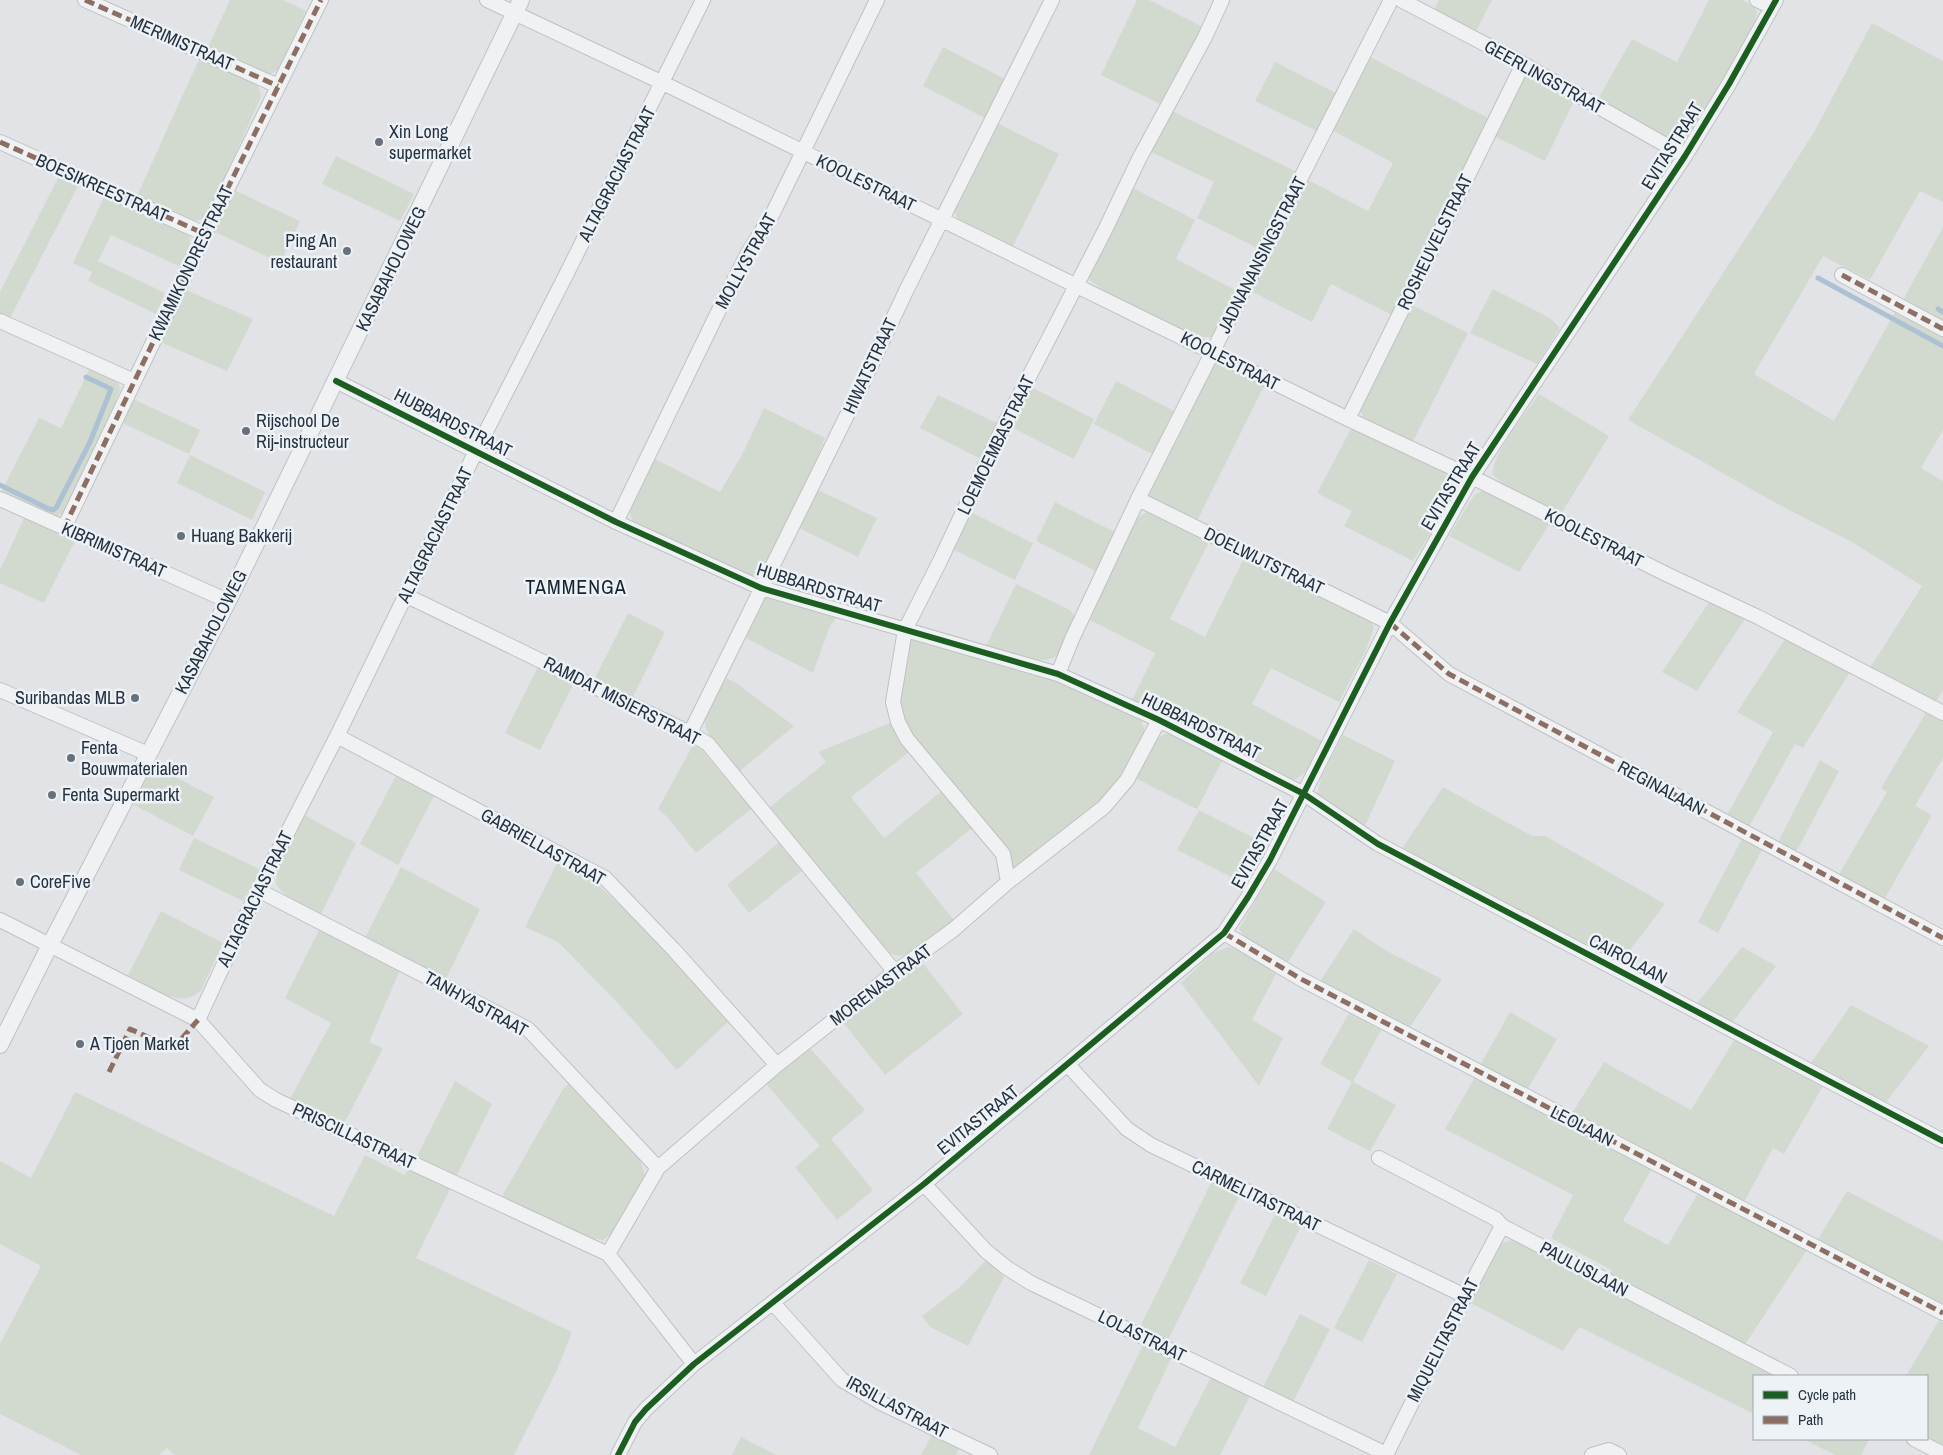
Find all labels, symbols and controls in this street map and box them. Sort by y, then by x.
street label: MERIMISTRAAT [127,9,238,76]
street label: GEERLINGSTRAAT [1480,33,1609,120]
street label: EVITASTRAAT [1635,97,1708,194]
street label: ALTAGRACIASTRAAT [571,102,661,246]
place label: Xin Long supermarket [389,119,471,165]
marker: Xin Long supermarket [373,136,385,148]
street label: BOESIKREESTRAAT [32,147,172,228]
street label: KOOLESTRAAT [812,148,920,217]
street label: ROSHEUVELSTRAAT [1391,170,1478,314]
street label: JADNANANSINGSTRAAT [1211,172,1312,337]
street label: KWAMIKONDRESTRAAT [142,181,239,345]
street label: KASABAHOLOWEG [349,202,432,335]
street label: MOLLYSTRAAT [709,208,782,313]
place label: Ping An restaurant [271,228,337,274]
marker: Ping An restaurant [341,245,353,257]
street label: HIWATSTRAAT [836,314,903,418]
street label: KOOLESTRAAT [1176,325,1284,396]
street label: LOEMOEMBASTRAAT [951,371,1040,519]
street label: HUBBARDSTRAAT [390,382,517,463]
place label: Rijschool De Rij-instructeur [256,408,349,454]
marker: Rijschool De Rij-instructeur [240,425,252,437]
street label: EVITASTRAAT [1414,437,1487,534]
street label: ALTAGRACIASTRAAT [390,463,478,608]
street label: KOOLESTRAAT [1540,502,1648,573]
street label: KIBRIMISTRAAT [58,515,170,584]
street label: DOELWIJTSTRAAT [1200,521,1328,600]
place label: Huang Bakkerij [191,523,292,548]
marker: Huang Bakkerij [175,530,187,542]
street label: HUBBARDSTRAAT [754,557,885,618]
street label: KASABAHOLOWEG [169,565,253,698]
district label: TAMMENGA [525,573,627,600]
street label: RAMDAT MISIERSTRAAT [539,650,705,751]
place label: Suribandas MLB [15,685,125,710]
street label: HUBBARDSTRAAT [1138,686,1265,765]
marker: Suribandas MLB [129,692,141,704]
place label: Fenta Bouwmaterialen [81,735,188,781]
marker: Fenta Bouwmaterialen [65,752,77,764]
street label: REGINALAAN [1613,754,1709,821]
place label: Fenta Supermarkt [62,782,179,807]
marker: Fenta Supermarkt [46,789,58,801]
street label: EVITASTRAAT [1225,795,1294,893]
street label: GABRIELLASTRAAT [476,802,610,891]
street label: ALTAGRACIASTRAAT [210,827,298,972]
place label: CoreFive [30,869,91,894]
marker: CoreFive [14,876,26,888]
street label: CAIROLAAN [1585,927,1672,990]
street label: MORENASTRAAT [824,938,937,1031]
street label: TANHYASTRAAT [420,965,533,1042]
place label: A Tjoen Market [89,1031,189,1056]
marker: A Tjoen Market [74,1038,86,1050]
street label: EVITASTRAAT [931,1079,1024,1160]
street label: PRISCILLASTRAAT [289,1096,420,1175]
street label: LEOLAAN [1546,1099,1618,1152]
street label: CARMELITASTRAAT [1188,1154,1325,1238]
street label: PAULUSLAAN [1536,1235,1633,1302]
street label: MIQUELITASTRAAT [1401,1274,1484,1406]
street label: LOLASTRAAT [1094,1304,1190,1368]
street label: IRSILLASTRAAT [842,1369,953,1444]
legend [1753,1375,1928,1440]
text: Cycle path [1798,1384,1856,1405]
text: Path [1798,1409,1823,1430]

